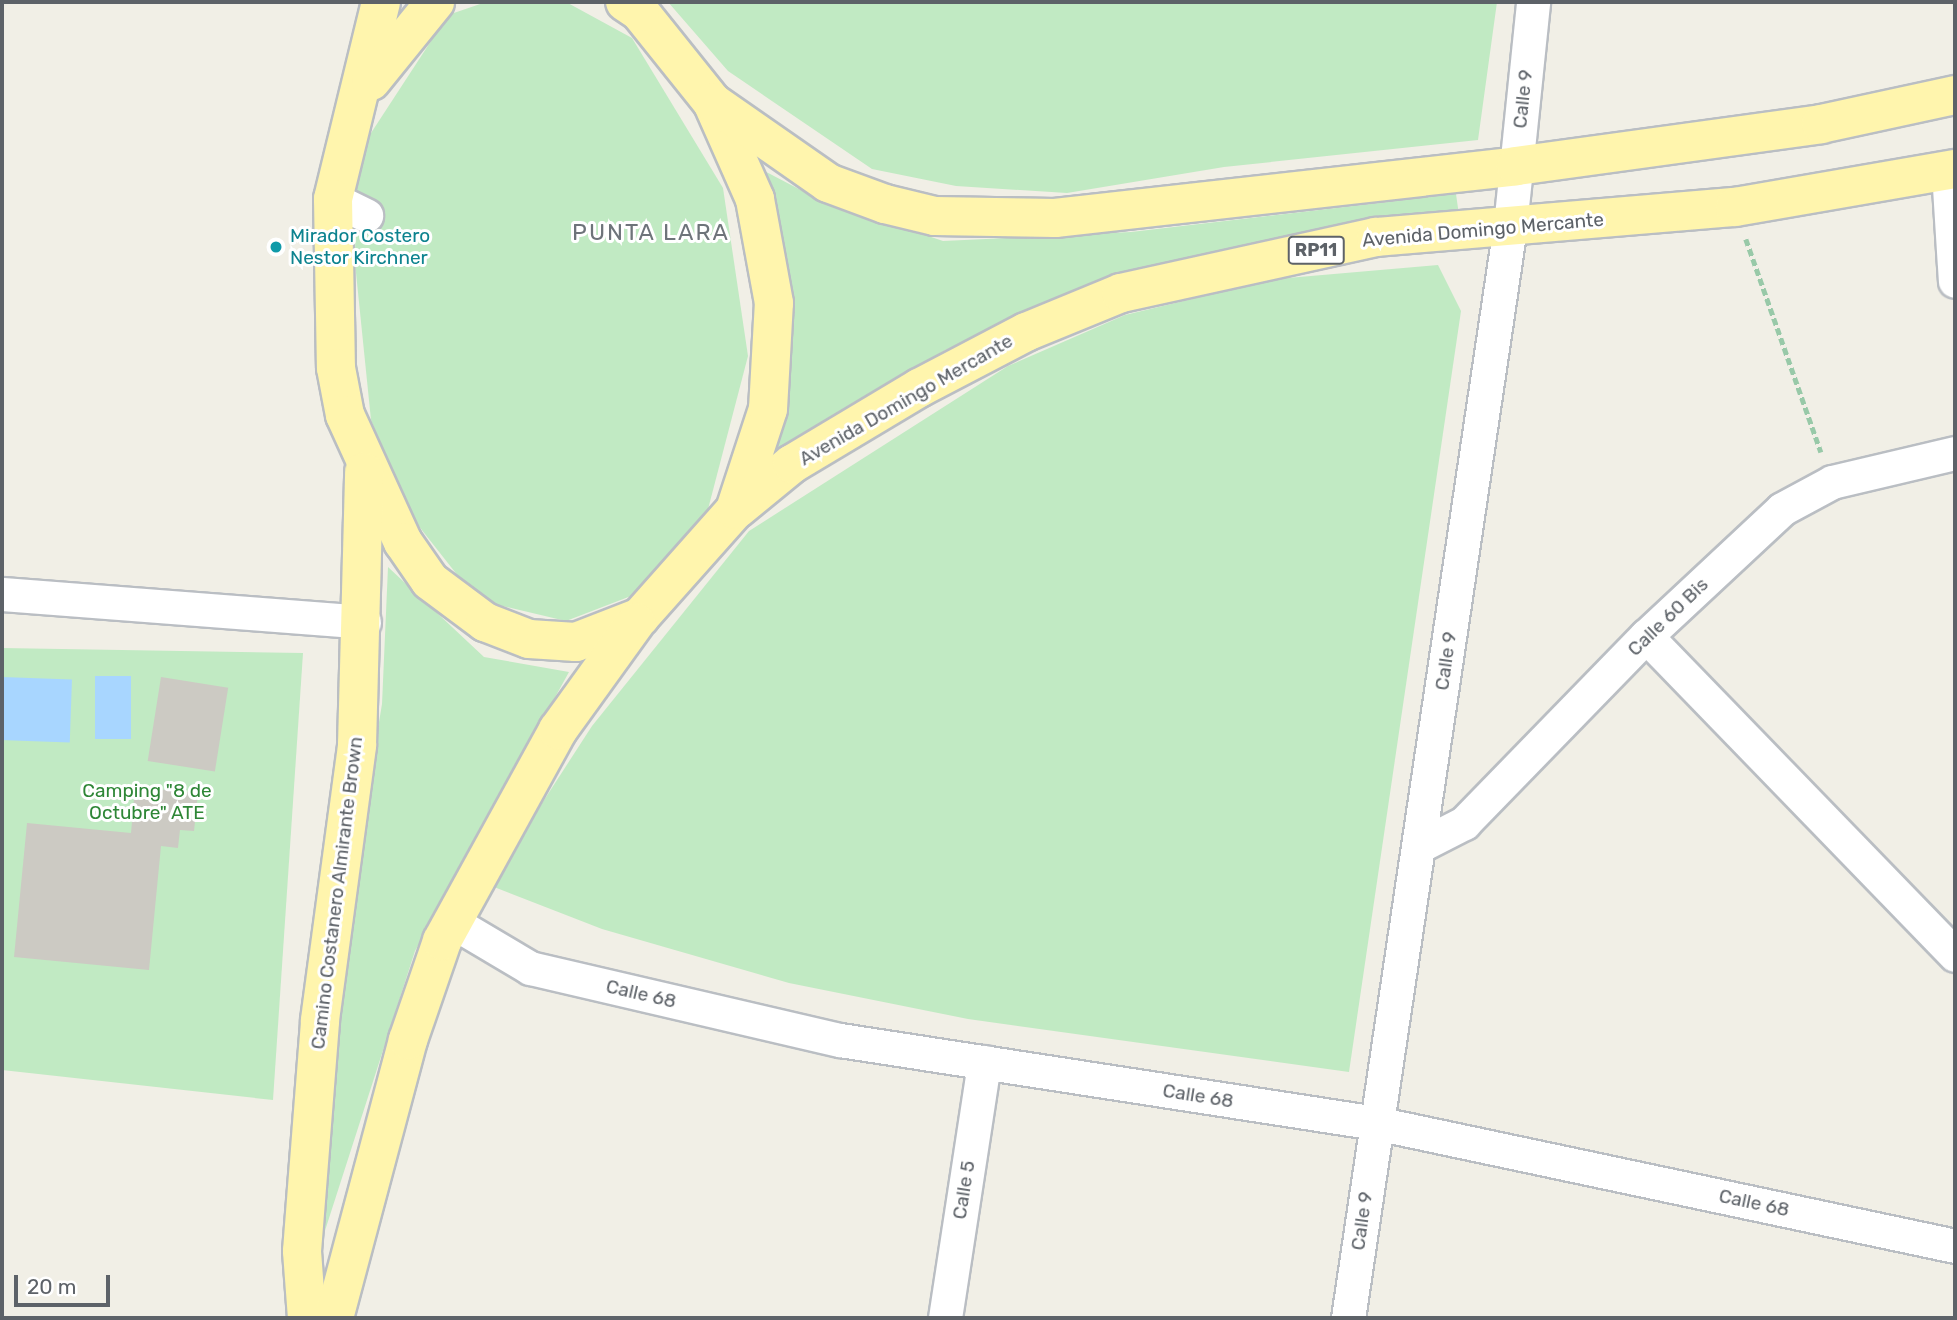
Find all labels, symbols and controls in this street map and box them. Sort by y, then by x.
street label: Calle 9 [1509,69,1537,129]
street label: Avenida Domingo Mercante [1361,208,1605,252]
district label: PUNTA LARA [573,218,729,246]
place label: Mirador Costero Nestor Kirchner [290,225,431,269]
road number: RP11 [1286,236,1346,264]
marker: Mirador Costero Nestor Kirchner [268,239,284,255]
street label: Avenida Domingo Mercante [795,329,1017,471]
street label: Calle 60 Bis [1623,573,1713,661]
street label: Calle 9 [1431,630,1461,692]
street label: Camino Costanero Almirante Brown [306,735,368,1051]
park label: Camping "8 de Octubre" ATE [82,780,212,824]
street label: Calle 68 [604,975,678,1013]
street label: Calle 68 [1161,1079,1235,1113]
street label: Calle 5 [948,1159,980,1221]
street label: Calle 68 [1717,1184,1791,1222]
street label: Calle 9 [1347,1190,1377,1252]
scale bar [18,1260,114,1304]
text: 20 m [27,1274,76,1299]

